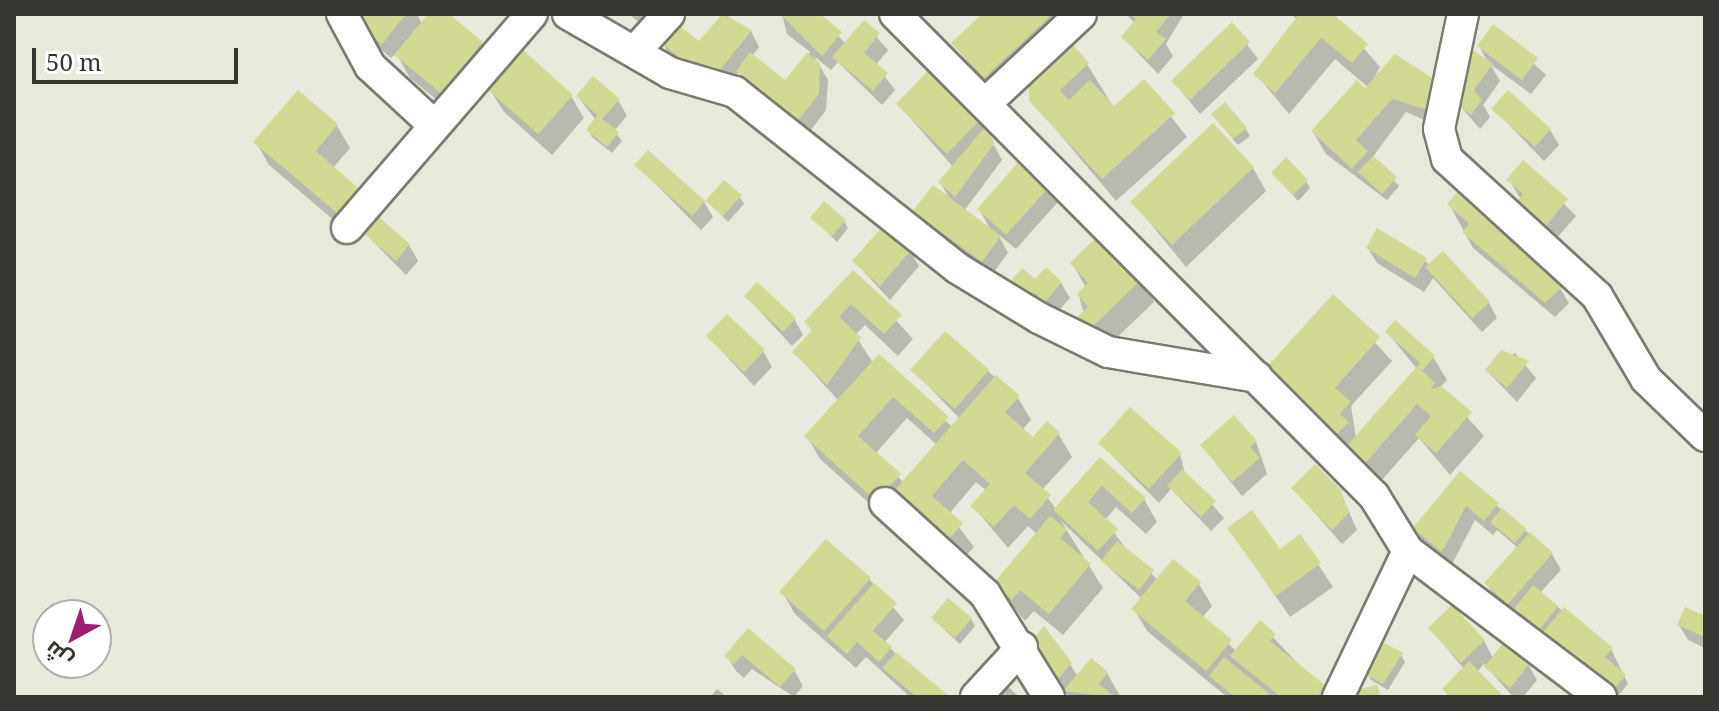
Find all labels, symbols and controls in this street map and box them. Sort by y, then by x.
scale bar [36,32,242,82]
text: 50 m [46,45,102,78]
north arrow [32,599,112,679]
text: ش [37,635,78,676]

